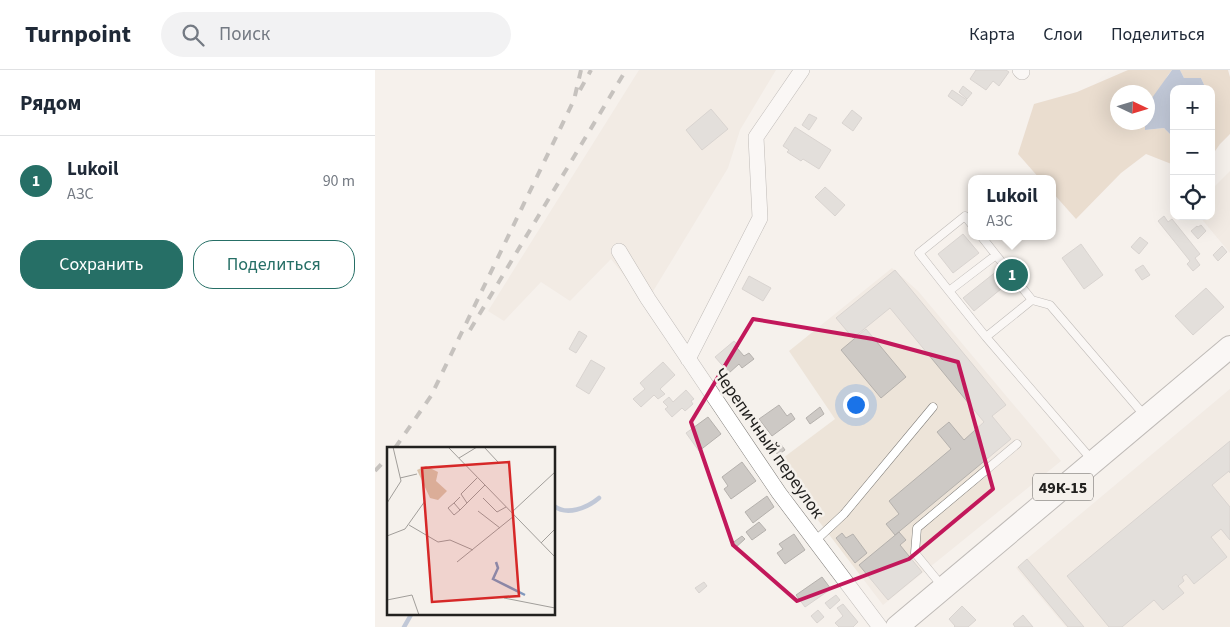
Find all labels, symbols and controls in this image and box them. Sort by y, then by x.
search box [161,12,511,57]
text: Turnpoint [25,17,131,52]
icon: search [179,21,207,49]
text: Поиск [219,21,270,48]
text: Карта [969,22,1015,47]
text: Слои [1043,22,1083,47]
text: Поделиться [1111,22,1205,47]
north arrow [1110,85,1155,130]
map controls [1170,85,1215,220]
button: + [1170,85,1215,130]
text: Рядом [20,88,81,118]
button: − [1170,130,1215,175]
text: Lukoil [67,156,119,183]
text: 1 [32,170,40,192]
text: 90 m [323,170,355,192]
popup [968,175,1056,240]
button: locate [1170,175,1215,220]
text: АЗС [67,183,94,205]
text: Lukoil [986,183,1038,210]
text: АЗС [986,210,1013,232]
button: Сохранить [20,240,183,289]
button: Поделиться [193,240,355,289]
pin: 1 [996,256,1028,294]
street label: Черепичный переулок [707,363,830,524]
your location [843,392,869,418]
inset map [387,447,555,614]
road number: 49К-15 [1033,474,1093,501]

